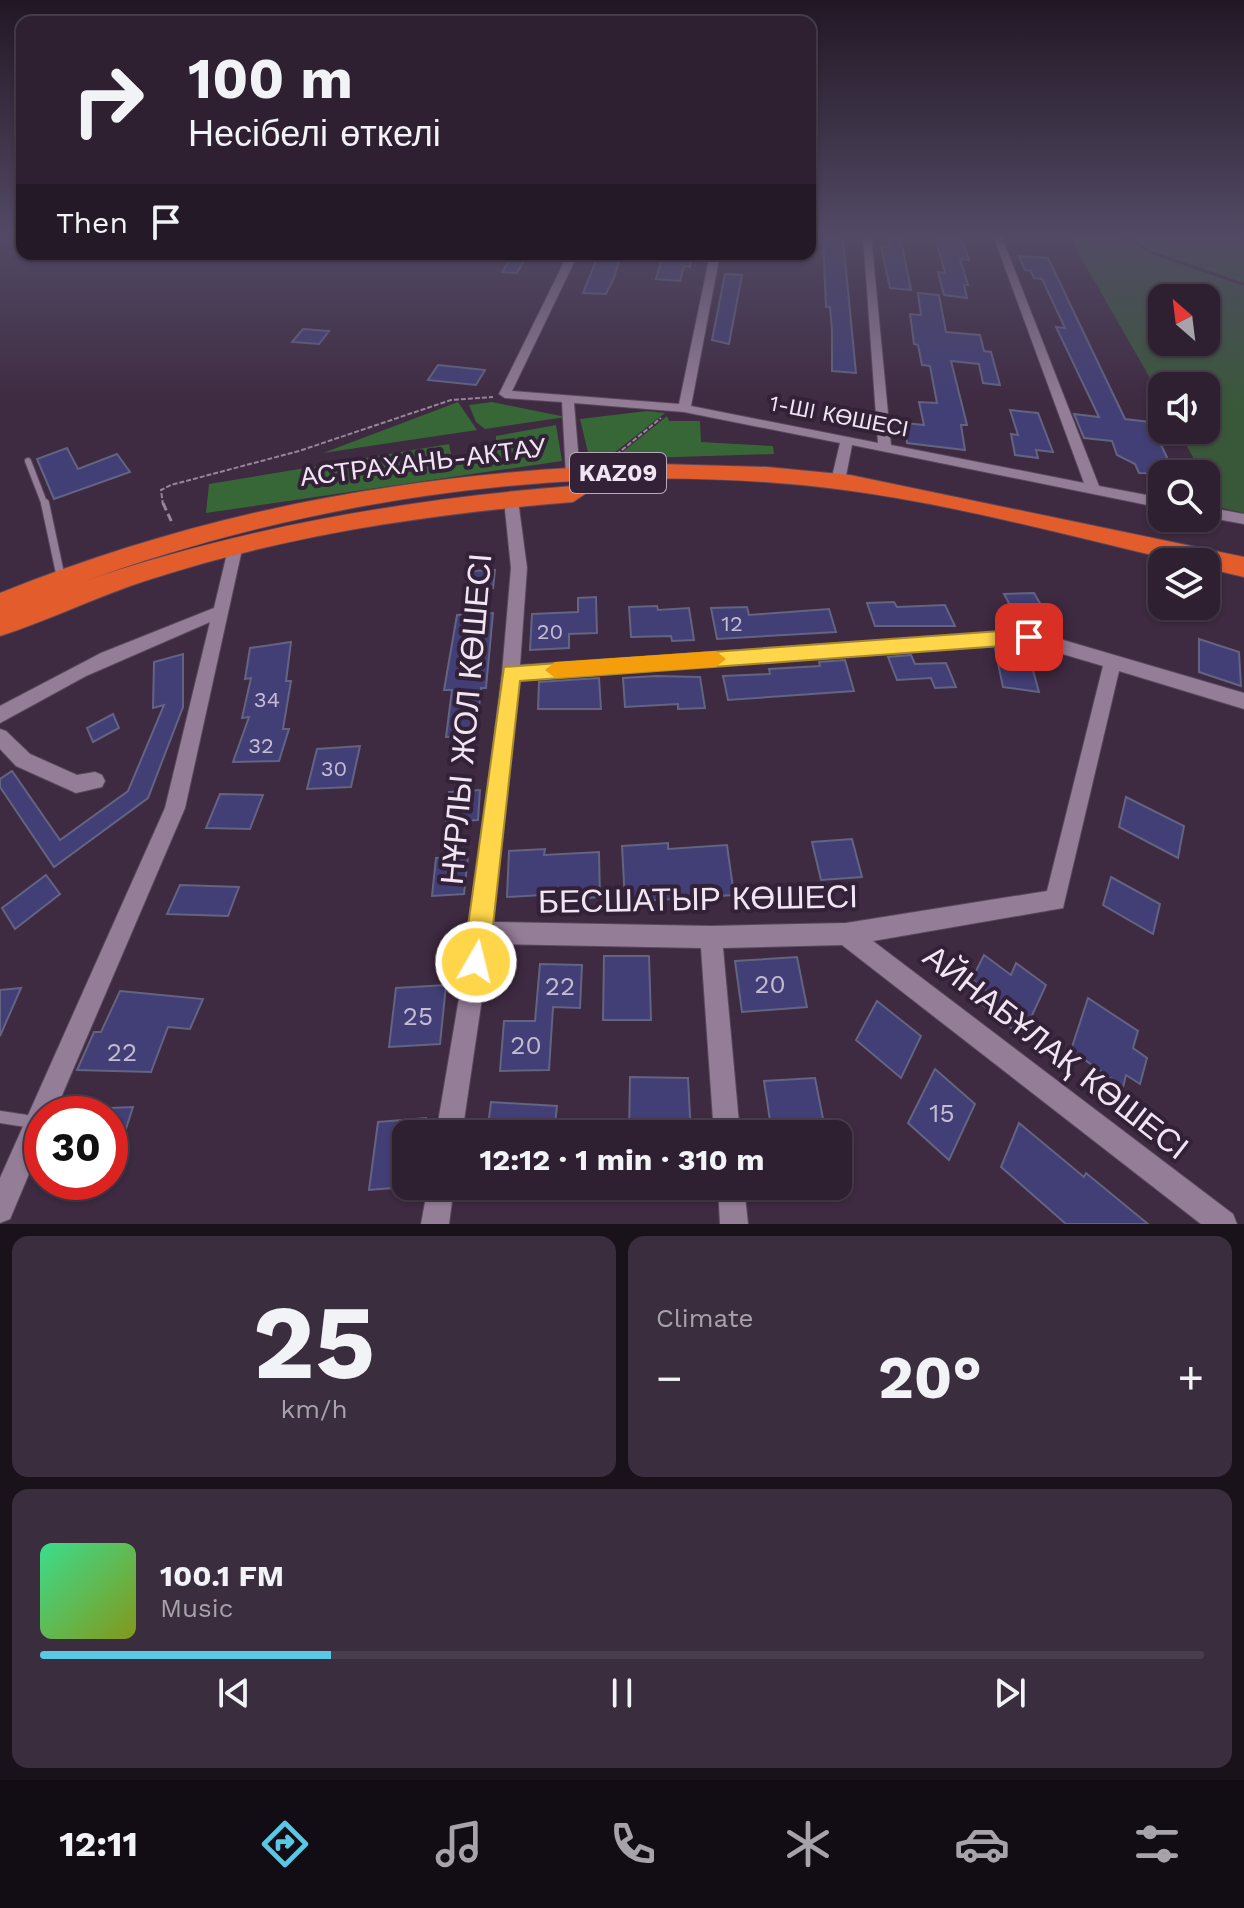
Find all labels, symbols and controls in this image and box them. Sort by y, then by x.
text: 100 m [188,46,353,112]
icon: right [56,48,160,152]
text: Несібелі өткелі [188,113,441,155]
icon: arrive [144,200,188,244]
text: Then [56,205,128,240]
north arrow [1148,284,1220,356]
map controls [1148,284,1220,620]
button: sound [1148,372,1220,444]
street label: 1-ШI КӨШЕСІ [768,390,910,442]
street label: АСТРАХАНЬ-АКТАУ [298,432,548,492]
road number: KAZ09 [570,453,666,493]
button: search [1148,460,1220,532]
button: layers [1148,548,1220,620]
street label: НҰРЛЫ ЖОЛ КӨШЕСІ [433,552,499,886]
pin [995,603,1063,671]
house number: 12 [721,611,743,636]
icon: arrive [1007,615,1051,659]
house number: 20 [537,619,563,644]
house number: 34 [254,687,280,712]
house number: 32 [248,733,274,758]
house number: 30 [321,756,347,781]
street label: БЕСШАТЫР КӨШЕСІ [538,877,858,921]
position arrow [434,920,518,1004]
street label: АЙНАБҰЛАҚ КӨШЕСІ [916,937,1196,1167]
house number: 20 [754,969,786,999]
house number: 22 [545,971,575,1001]
house number: 25 [403,1001,433,1031]
house number: 20 [510,1030,542,1060]
house number: 22 [107,1037,137,1067]
speed limit sign: 30 [24,1096,128,1200]
house number: 15 [929,1098,955,1128]
text: 12:12 · 1 min · 310 m [479,1142,765,1177]
text: 25 [253,1281,375,1403]
text: Climate [656,1303,754,1333]
text: 20° [878,1342,982,1413]
text: − [656,1352,683,1404]
text: + [1177,1352,1204,1404]
text: km/h [281,1394,347,1424]
text: 100.1 FM [160,1558,284,1593]
text: Music [160,1593,233,1623]
icon: previous [212,1671,256,1715]
icon: pause [600,1671,644,1715]
icon: next [988,1671,1032,1715]
icon: directions [257,1816,313,1872]
icon: music [431,1816,487,1872]
icon: phone [605,1816,661,1872]
icon: climate [780,1816,836,1872]
icon: car [954,1816,1010,1872]
icon: filters [1129,1816,1185,1872]
text: 12:11 [59,1823,138,1865]

